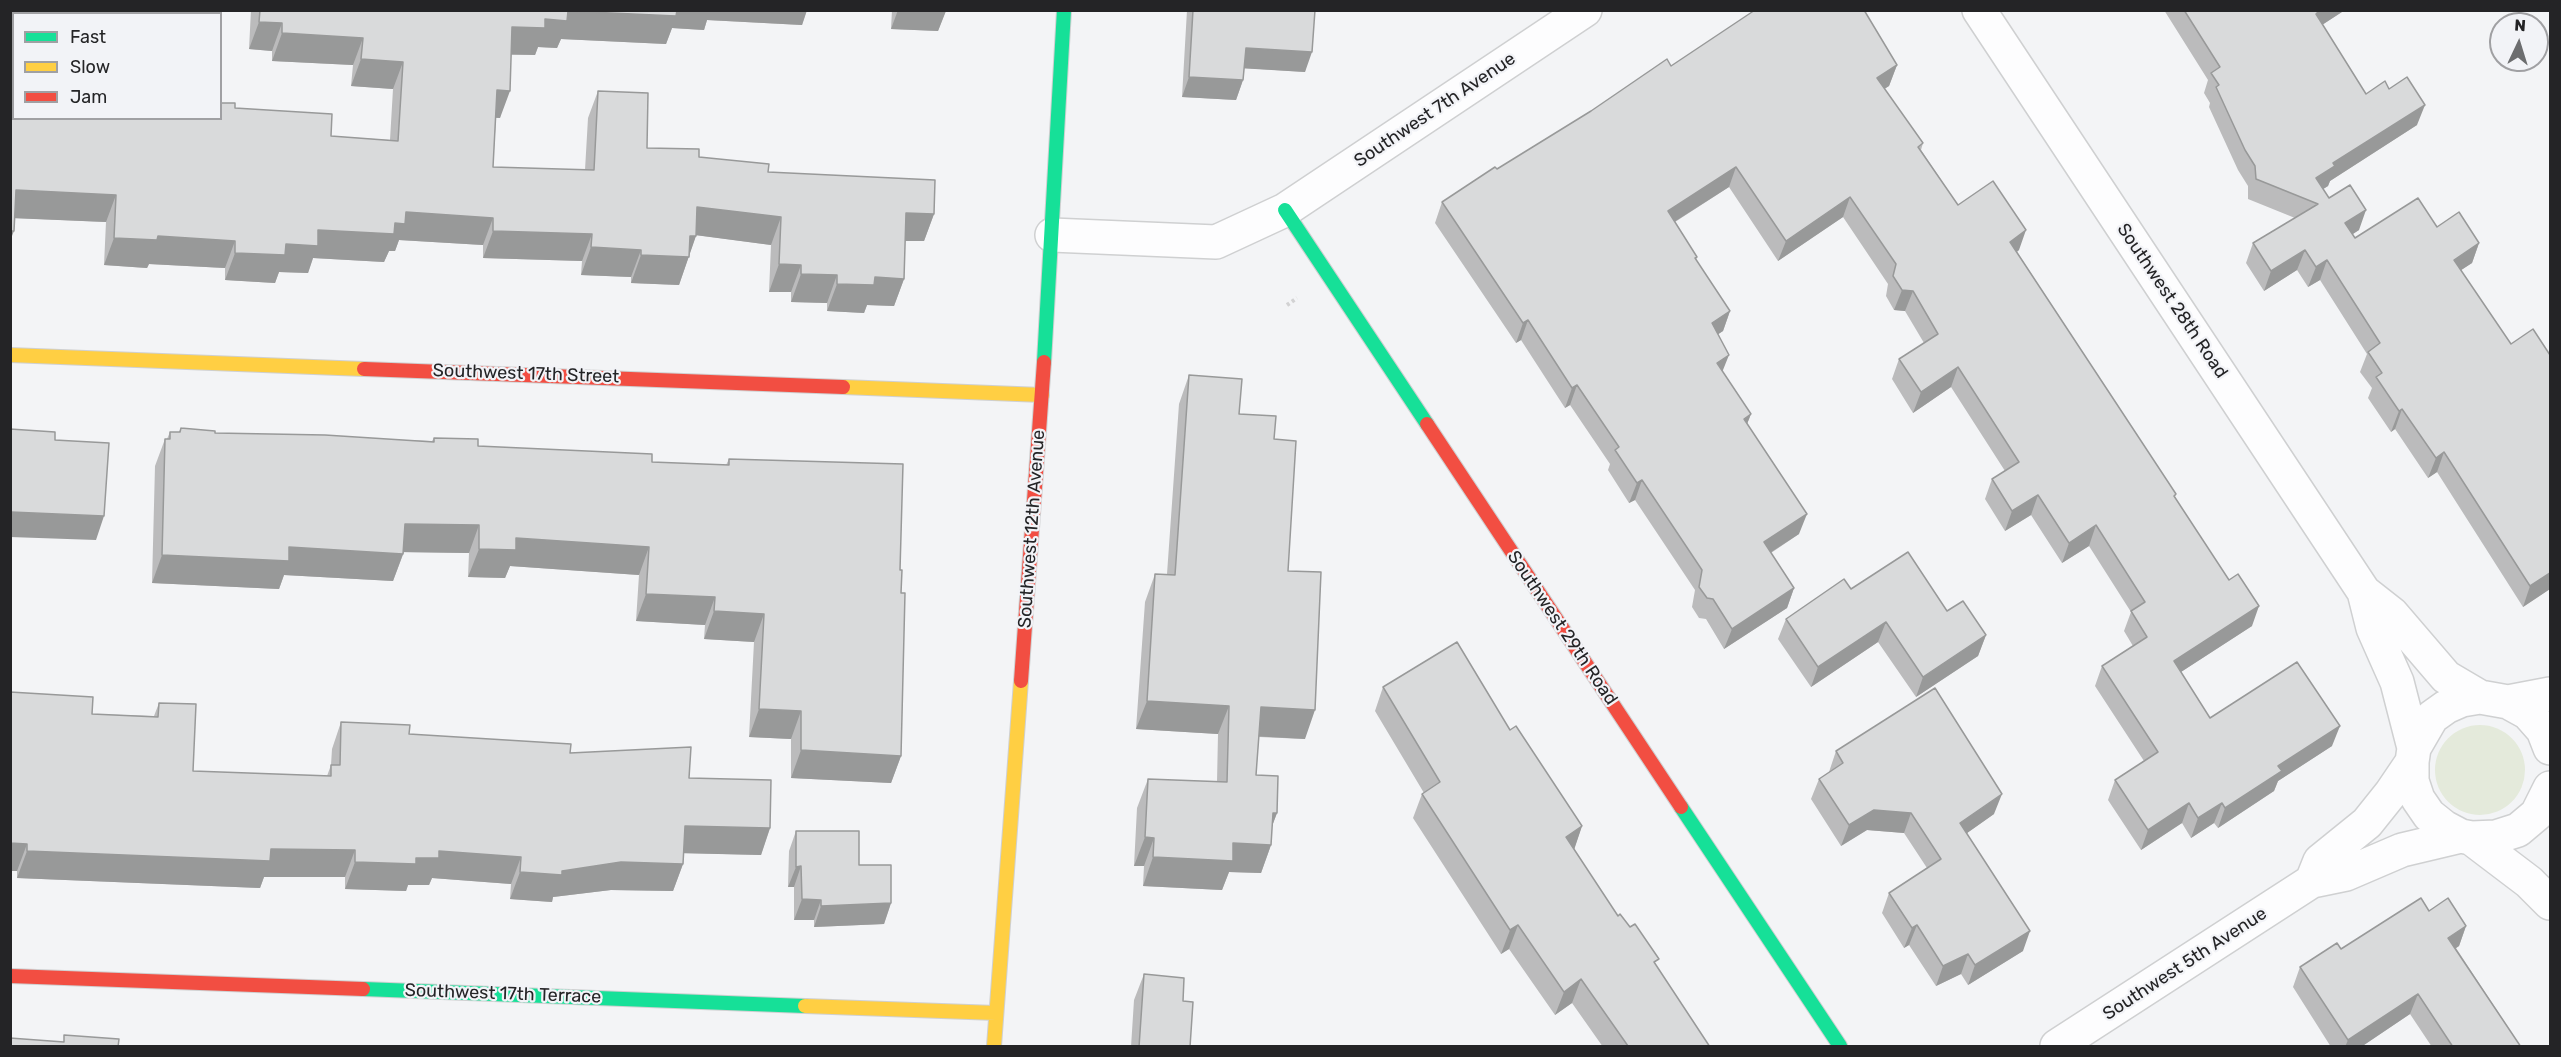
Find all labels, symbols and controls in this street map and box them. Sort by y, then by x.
legend [12,12,222,120]
north arrow [2489,12,2549,72]
text: N [2514,16,2527,35]
text: Fast [70,26,106,48]
street label: Southwest 7th Avenue [1350,48,1520,172]
text: Slow [70,56,110,78]
text: Jam [70,86,107,108]
street label: Southwest 28th Road [2112,219,2232,383]
street label: Southwest 17th Street [432,360,620,388]
street label: Southwest 12th Avenue [1014,429,1050,629]
street label: Southwest 29th Road [1502,547,1622,709]
street label: Southwest 5th Avenue [2099,903,2271,1025]
street label: Southwest 17th Terrace [404,980,602,1008]

